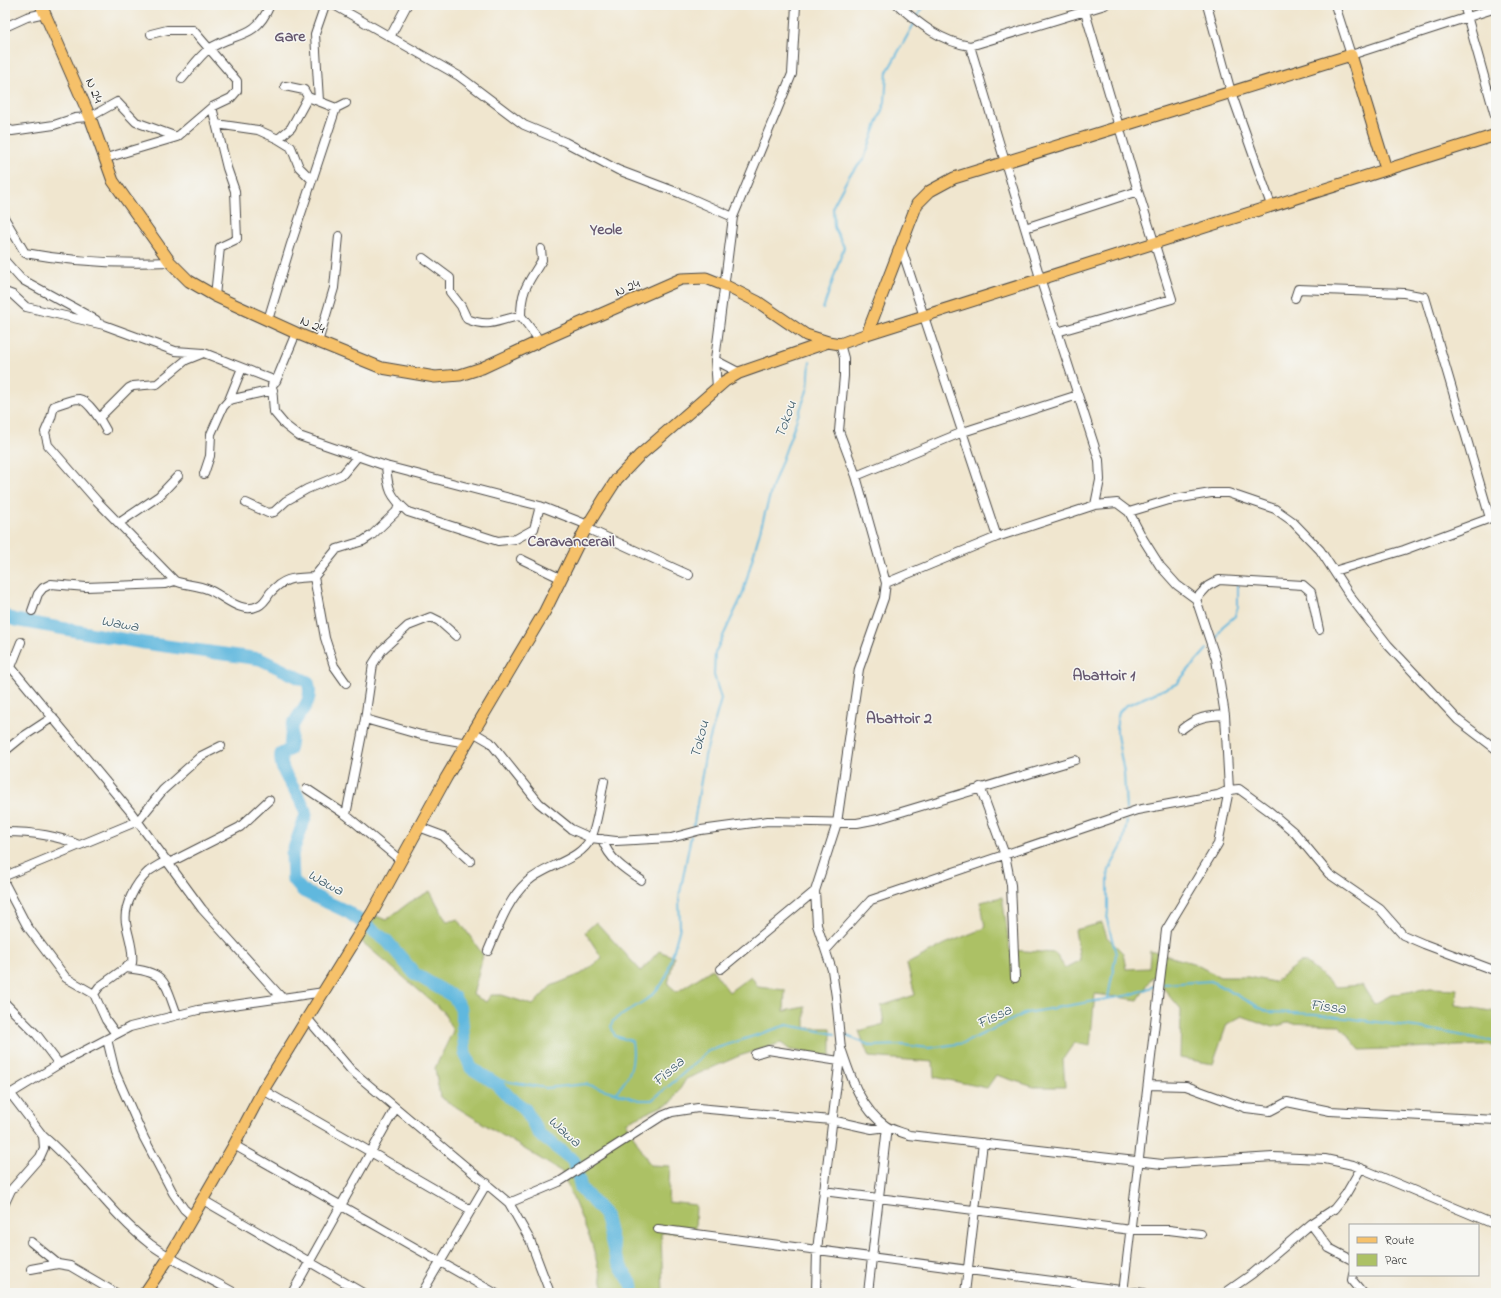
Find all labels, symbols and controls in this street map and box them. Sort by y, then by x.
district label: Gare [275,25,306,49]
street label: N 24 [79,75,108,107]
district label: Yeole [589,218,623,242]
street label: N 24 [612,274,644,303]
street label: N 24 [296,311,329,340]
water label: Tokou [769,397,803,441]
district label: Caravancerail [527,530,615,554]
water label: Wawa [99,610,141,638]
district label: Abattoir 1 [1073,664,1136,688]
district label: Abattoir 2 [866,707,932,731]
water label: Tokou [684,717,716,761]
water label: Wawa [304,864,348,902]
water label: Fissa [1309,994,1348,1020]
water label: Fissa [974,999,1016,1035]
water label: Fissa [648,1051,690,1092]
water label: Wawa [543,1111,586,1153]
legend [1349,1224,1479,1276]
text: Route [1385,1232,1415,1250]
text: Parc [1385,1252,1407,1270]

